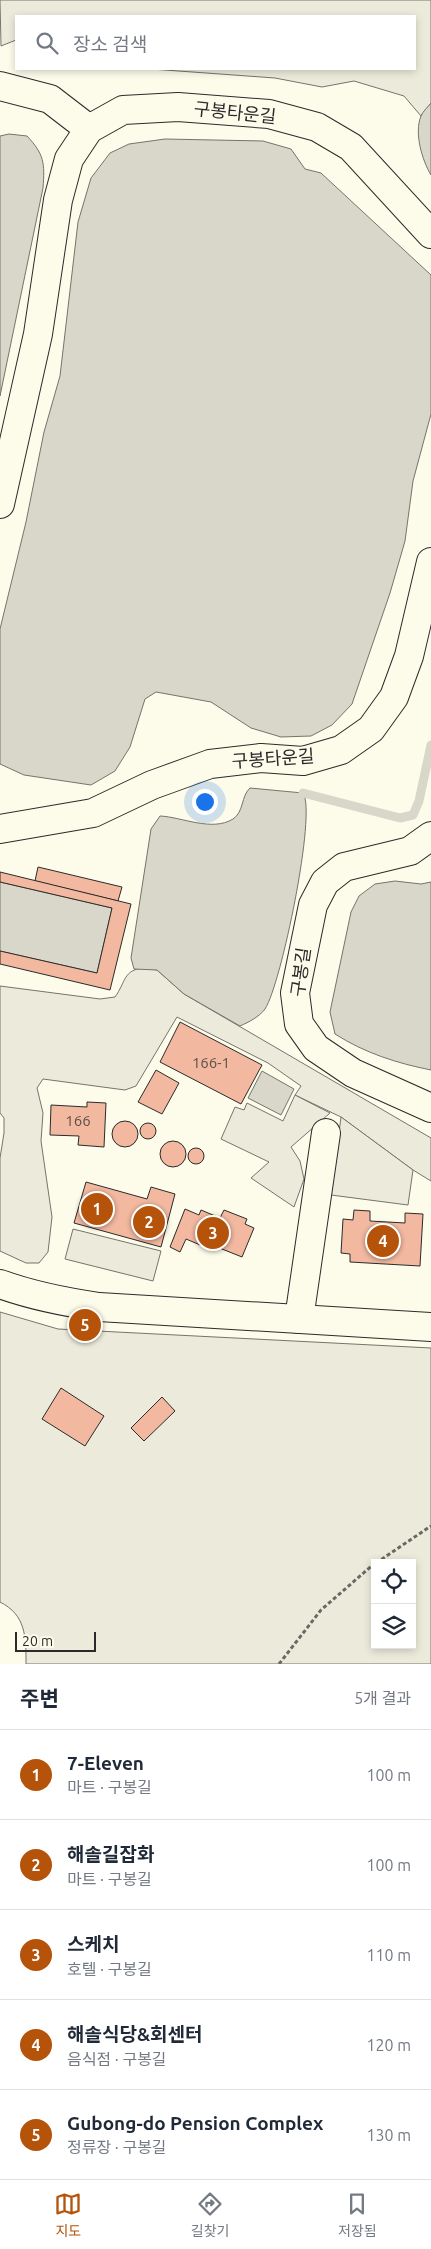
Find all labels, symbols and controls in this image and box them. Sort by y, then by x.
search box [15,15,416,70]
icon: search [33,29,61,57]
text: 장소 검색 [73,33,147,55]
street label: 구봉타운길 [193,98,277,126]
street label: 구봉타운길 [231,745,315,771]
your location [192,789,218,815]
street label: 구봉길 [287,946,313,998]
house number: 166-1 [192,1054,230,1071]
house number: 166 [65,1112,91,1129]
pin: 1 [81,1190,113,1228]
pin: 2 [133,1203,165,1241]
pin: 3 [197,1214,229,1252]
pin: 4 [367,1222,399,1260]
pin: 5 [69,1306,101,1344]
map controls [371,1559,416,1649]
button: locate [371,1559,416,1604]
button: layers [371,1604,416,1649]
scale bar [15,1629,96,1652]
text: 20 m [22,1633,53,1649]
text: 주변 [20,1686,59,1710]
text: 5개 결과 [354,1689,411,1707]
text: 7-Eleven [67,1752,144,1774]
text: 1 [31,1766,41,1784]
text: 100 m [366,1766,411,1784]
text: 마트 · 구봉길 [67,1778,152,1796]
text: 해솔길잡화 [67,1843,154,1865]
text: 2 [31,1856,41,1874]
text: 100 m [366,1856,411,1874]
text: 마트 · 구봉길 [67,1870,152,1888]
text: 스케치 [67,1933,119,1955]
text: 3 [31,1946,41,1964]
text: 110 m [366,1946,411,1964]
text: 호텔 · 구봉길 [67,1960,152,1978]
text: 해솔식당&회센터 [67,2023,203,2045]
text: 4 [31,2036,41,2054]
text: 120 m [366,2036,411,2054]
text: 음식점 · 구봉길 [67,2050,167,2068]
text: Gubong-do Pension Complex [67,2112,323,2134]
text: 5 [31,2126,41,2144]
text: 130 m [366,2126,411,2144]
text: 정류장 · 구봉길 [67,2138,167,2156]
tab: 지도 [54,2190,82,2240]
tab: 길찾기 [191,2190,229,2240]
tab: 저장됨 [338,2190,377,2240]

